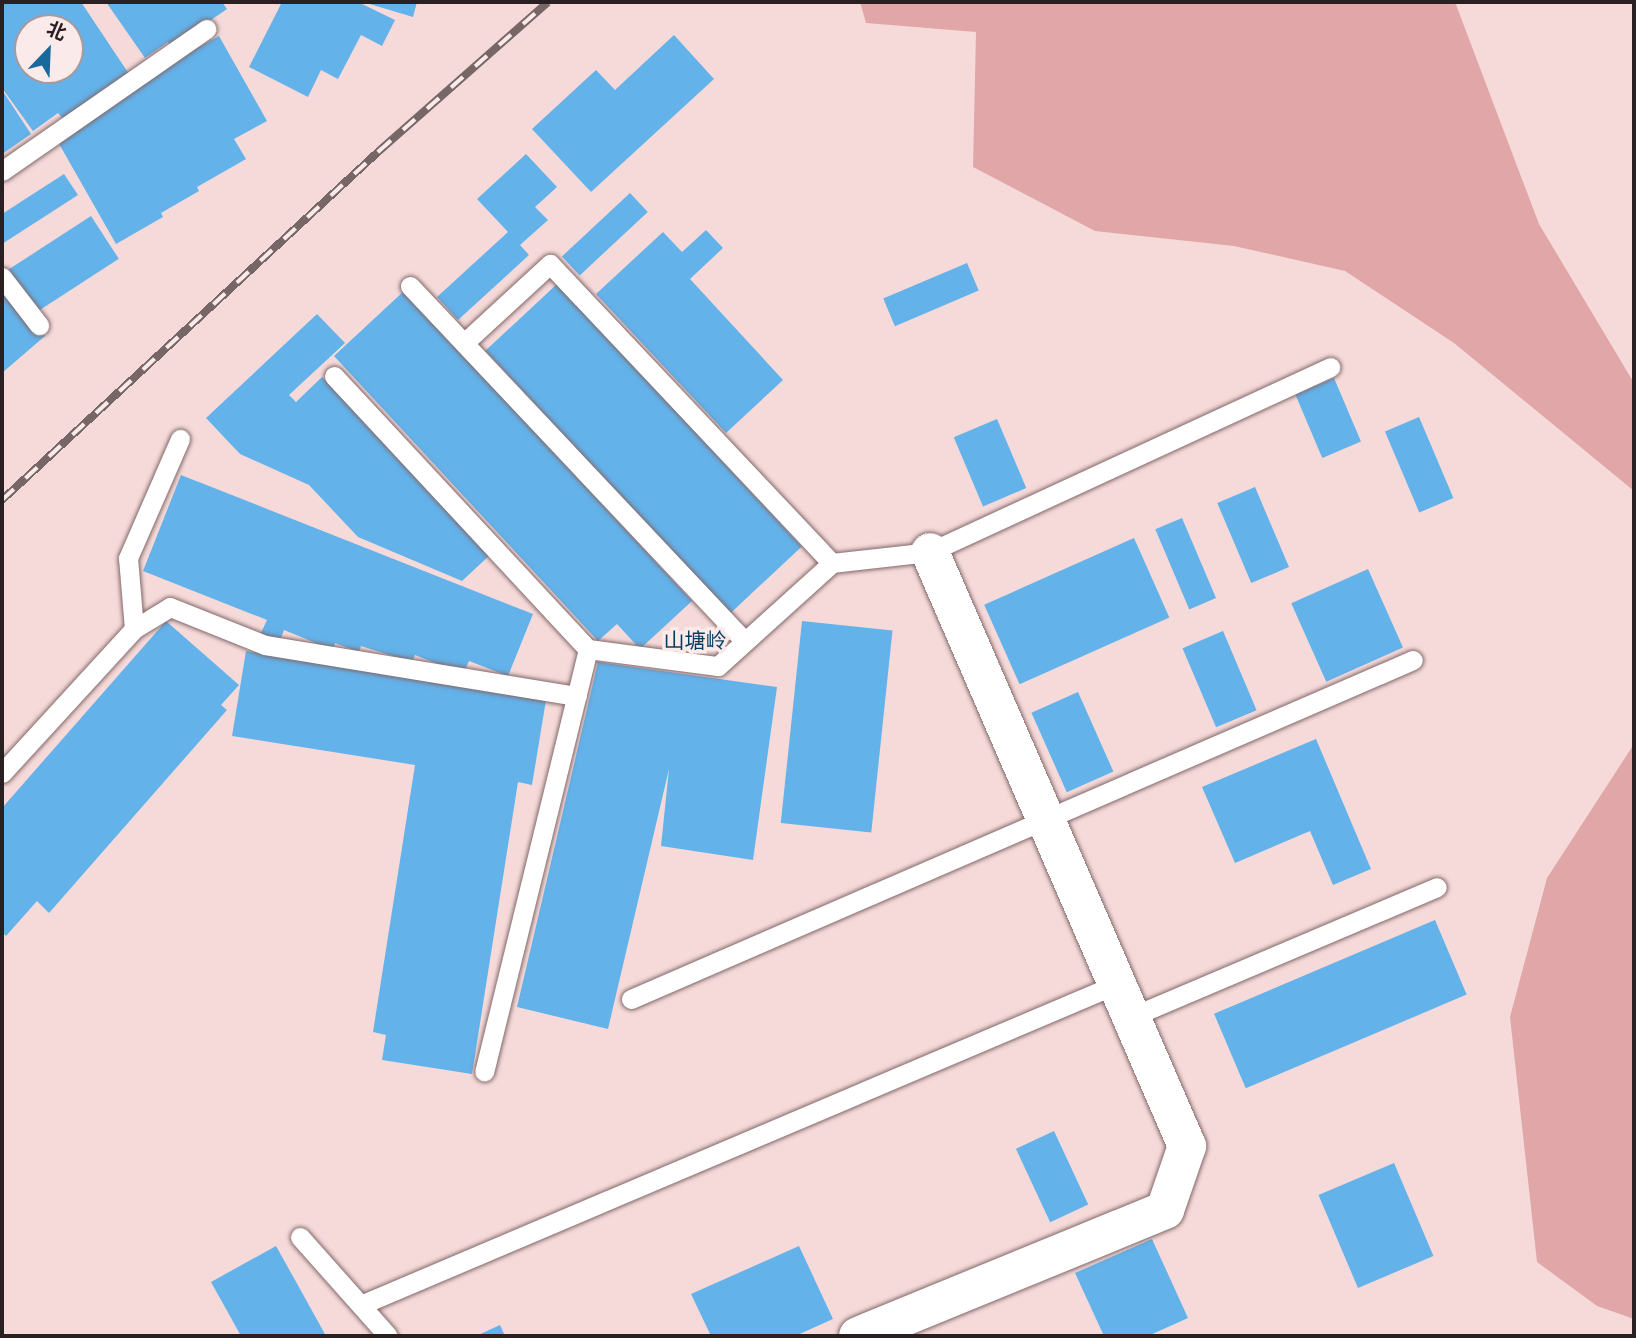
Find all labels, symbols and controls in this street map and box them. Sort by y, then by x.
north arrow [14,14,84,84]
text: 北 [43,17,70,45]
district label: 山塘岭 [664,628,726,654]

